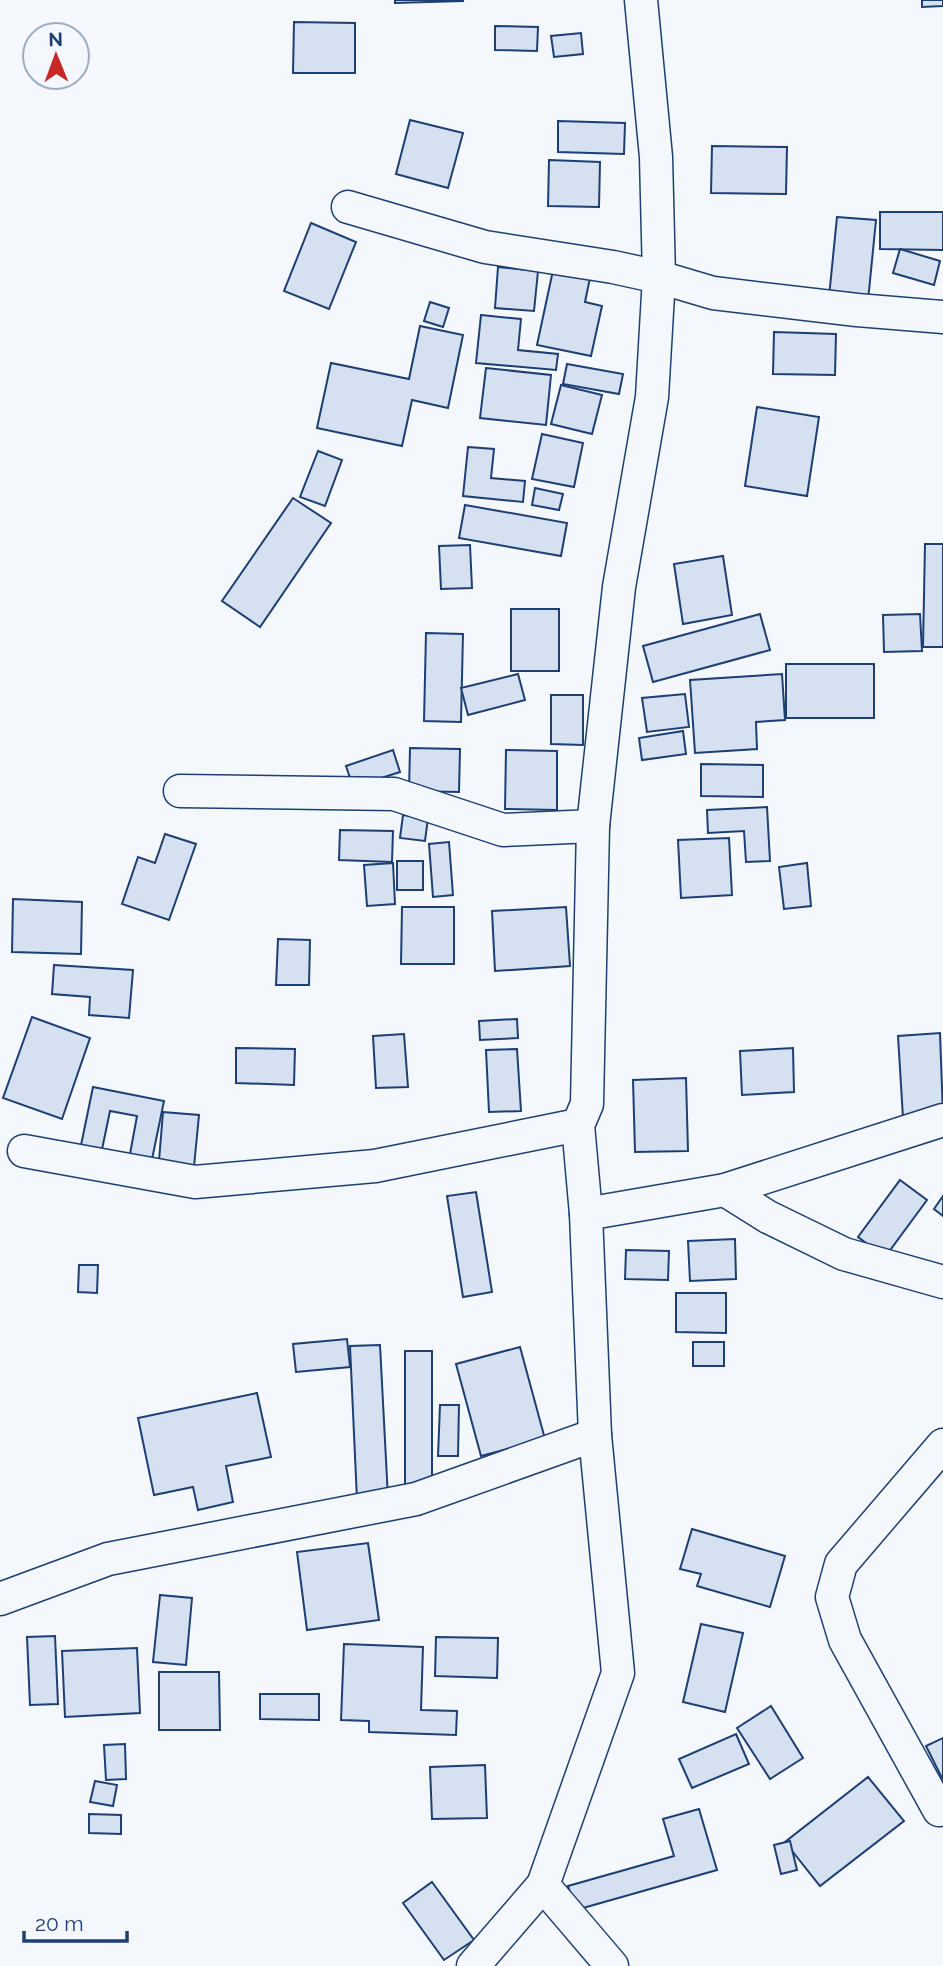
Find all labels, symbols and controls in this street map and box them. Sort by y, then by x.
north arrow [21,21,91,91]
text: N [48,28,63,50]
scale bar [24,1899,128,1943]
text: 20 m [35,1911,83,1936]

